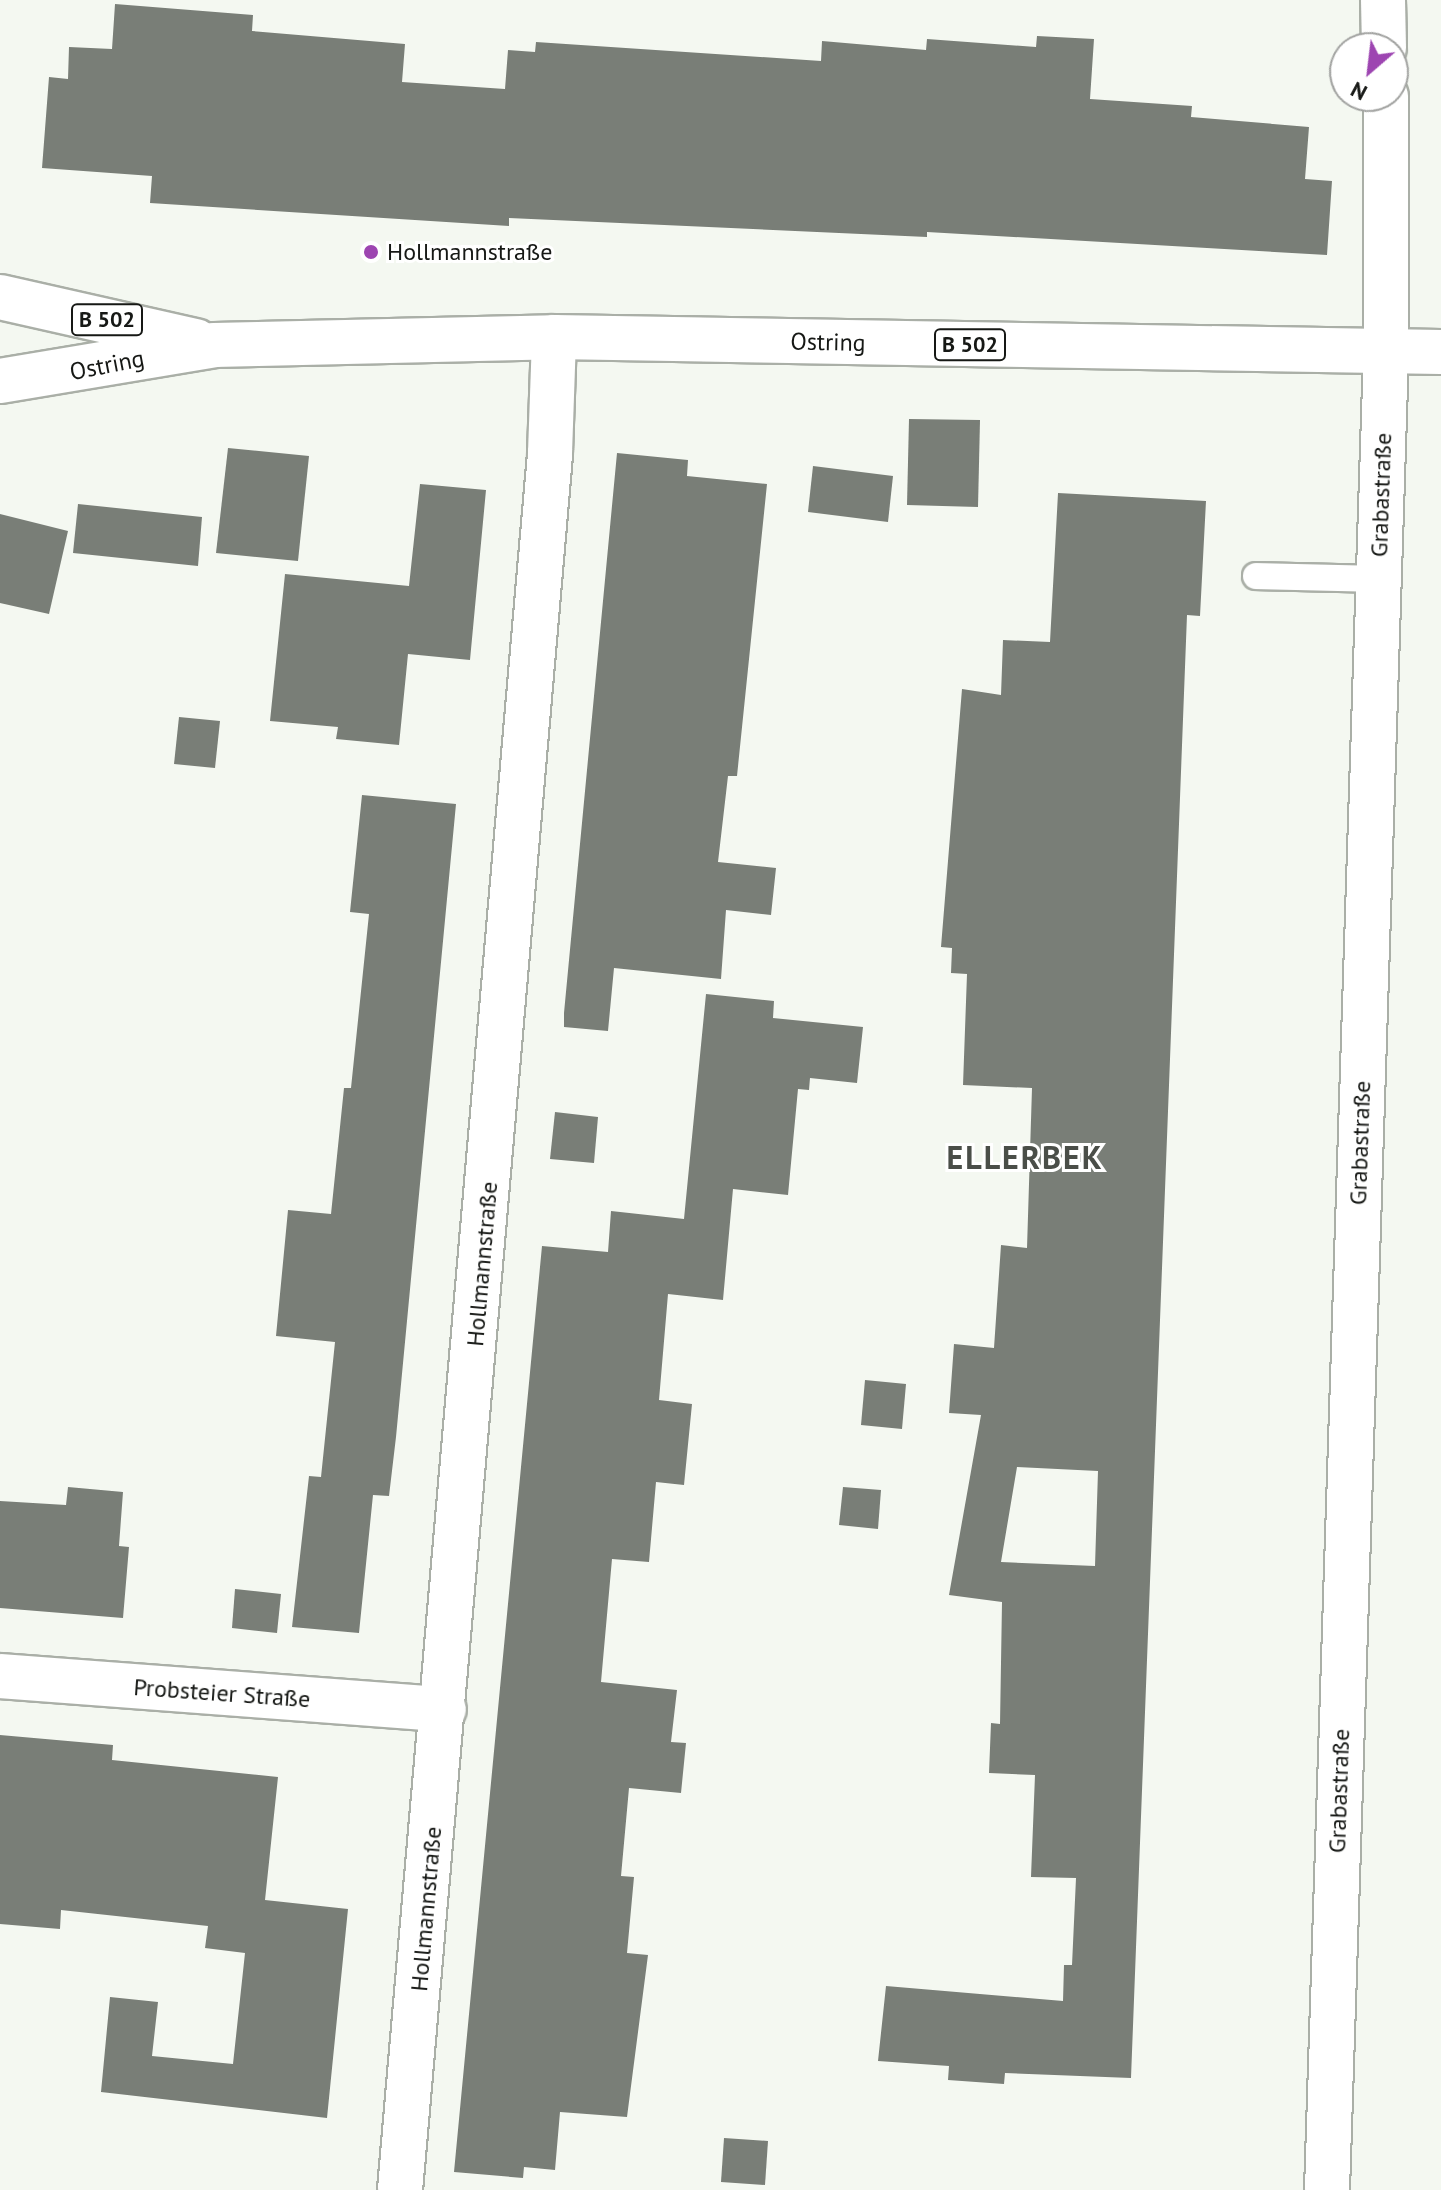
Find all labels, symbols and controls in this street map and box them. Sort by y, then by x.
north arrow [1329,32,1409,112]
text: N [1346,76,1372,107]
place label: Hollmannstraße [387,238,552,266]
marker: Hollmannstraße [362,243,380,261]
road number: B 502 [71,302,143,338]
street label: Ostring [790,327,866,357]
road number: B 502 [934,327,1006,363]
street label: Ostring [67,344,147,386]
street label: Grabastraße [1364,432,1398,558]
street label: Grabastraße [1343,1080,1377,1206]
district label: ELLERBEK [946,1138,1104,1176]
street label: Hollmannstraße [460,1180,504,1348]
street label: Probsteier Straße [133,1672,311,1714]
street label: Grabastraße [1322,1728,1356,1854]
street label: Hollmannstraße [404,1825,448,1993]

